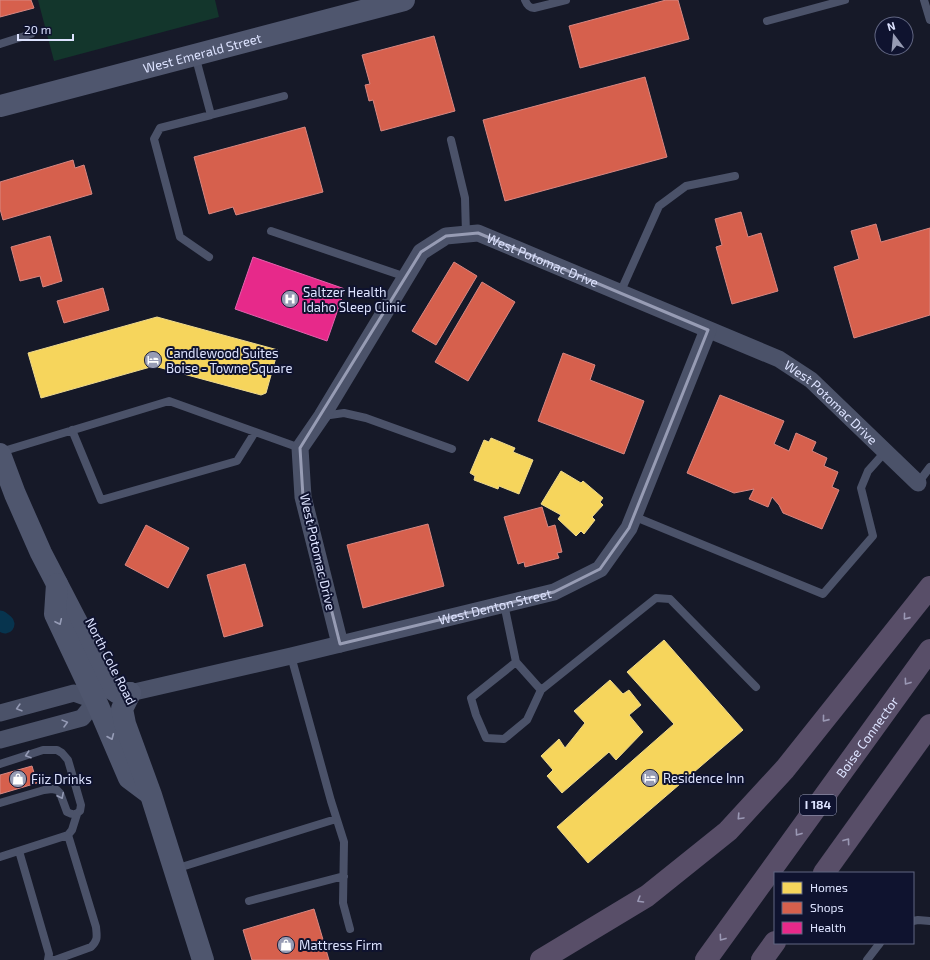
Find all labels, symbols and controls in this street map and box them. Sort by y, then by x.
scale bar [18,16,73,42]
north arrow [874,16,914,56]
text: N [885,19,897,33]
text: 20 m [24,22,51,36]
street label: West Emerald Street [141,30,263,76]
street label: West Potomac Drive [484,230,601,291]
place label: Saltzer Health Idaho Sleep Clinic [303,284,406,315]
hospital icon: Saltzer Health Idaho Sleep Clinic [280,289,300,309]
place label: Candlewood Suites Boise - Towne Square [166,345,292,376]
hotel icon: Candlewood Suites Boise - Towne Square [143,350,163,370]
street label: West Potomac Drive [781,357,881,448]
street label: West Potomac Drive [297,492,339,612]
street label: West Denton Street [437,585,553,628]
one-way arrow [903,613,910,620]
street label: North Cole Road [82,615,140,707]
one-way arrow [54,618,62,626]
one-way arrow [904,678,912,685]
street label: Boise Connector [832,693,902,781]
one-way arrow [16,703,23,712]
one-way arrow [822,714,829,721]
one-way arrow [61,719,68,728]
one-way arrow [107,734,115,741]
one-way arrow [25,750,32,759]
hotel icon: Residence Inn [640,768,660,788]
shop icon: Fiiz Drinks [8,769,28,789]
place label: Residence Inn [663,770,744,786]
place label: Fiiz Drinks [31,771,92,787]
one-way arrow [56,792,64,800]
road number: I 184 [800,795,836,815]
one-way arrow [738,813,745,820]
one-way arrow [796,828,803,835]
one-way arrow [842,839,849,846]
legend [774,872,914,944]
text: Homes [810,880,848,894]
one-way arrow [637,896,644,903]
text: Shops [810,900,844,914]
text: Health [810,920,846,934]
one-way arrow [719,934,727,941]
shop icon: Mattress Firm [276,935,296,955]
place label: Mattress Firm [299,937,382,953]

